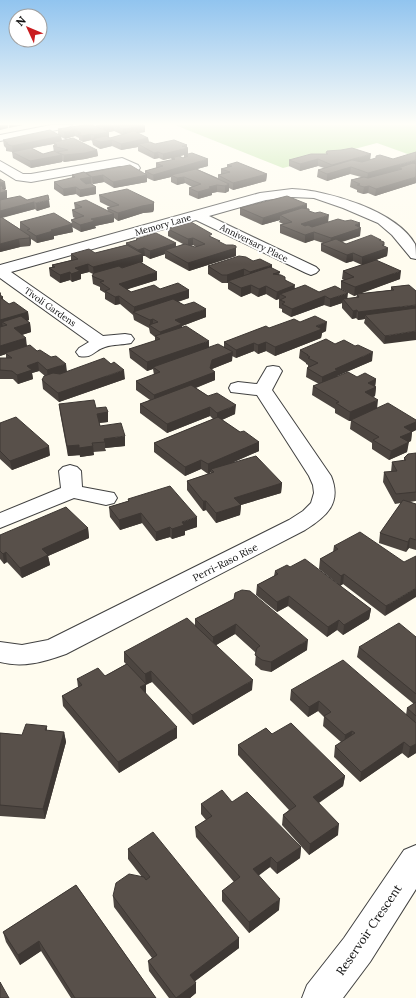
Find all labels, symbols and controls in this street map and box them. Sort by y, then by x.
north arrow [8,8,48,48]
text: N [13,13,29,29]
street label: Memory Lane [133,211,192,238]
street label: Anniversary Place [217,221,290,264]
street label: Tivoli Gardens [22,285,78,328]
street label: Perri-Raso Rise [191,540,260,584]
street label: Reservoir Crescent [333,881,405,978]

